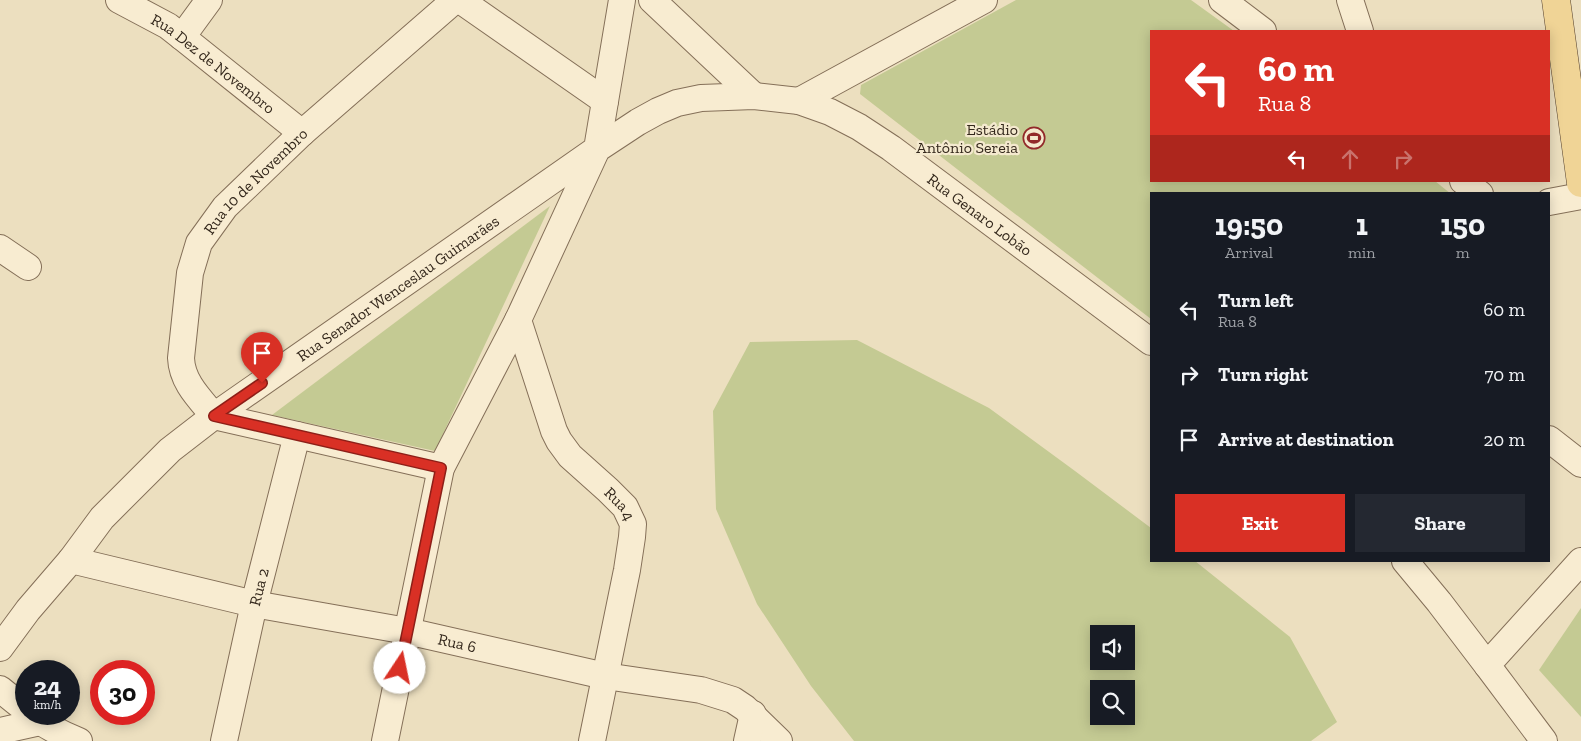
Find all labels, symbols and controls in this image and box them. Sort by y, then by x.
street label: Rua Dez de Novembro [148,9,279,117]
text: 60 m [1258,48,1334,90]
icon: left [1175,50,1240,115]
text: Rua 8 [1258,90,1311,117]
place label: Estádio Antônio Sereia [916,120,1018,157]
street label: Rua 10 de Novembro [199,124,311,238]
sports icon: Estádio Antônio Sereia [1022,126,1046,150]
icon: left [1283,145,1311,173]
icon: ahead [1336,145,1364,173]
icon: right [1389,145,1417,173]
street label: Rua Genaro Lobão [924,169,1036,260]
text: 19:50 [1215,207,1283,243]
text: 1 [1356,207,1368,243]
text: 150 [1440,207,1485,243]
street label: Rua Senador Wenceslau Guimarães [293,211,503,365]
text: Arrival [1225,243,1273,262]
text: min [1348,243,1375,262]
text: m [1456,243,1470,262]
text: Turn left [1218,289,1293,312]
icon: left [1175,296,1203,324]
text: 60 m [1483,298,1525,321]
text: Rua 8 [1218,312,1257,331]
pin [241,332,283,383]
icon: arrive [248,339,276,367]
icon: right [1175,361,1203,389]
text: Turn right [1218,363,1308,386]
text: 70 m [1484,363,1525,386]
icon: arrive [1175,426,1203,454]
text: Arrive at destination [1218,428,1394,451]
text: 20 m [1484,428,1525,451]
street label: Rua 4 [601,483,640,524]
button: Exit [1175,494,1345,552]
button: Share [1355,494,1525,552]
street label: Rua 2 [244,566,272,608]
map controls [1090,625,1135,725]
button: sound [1090,625,1135,670]
street label: Rua 6 [436,629,478,656]
position arrow [373,641,425,693]
speed limit sign: 30 [90,660,155,725]
text: 24 [34,671,61,701]
button: search [1090,680,1135,725]
text: km/h [34,698,61,712]

